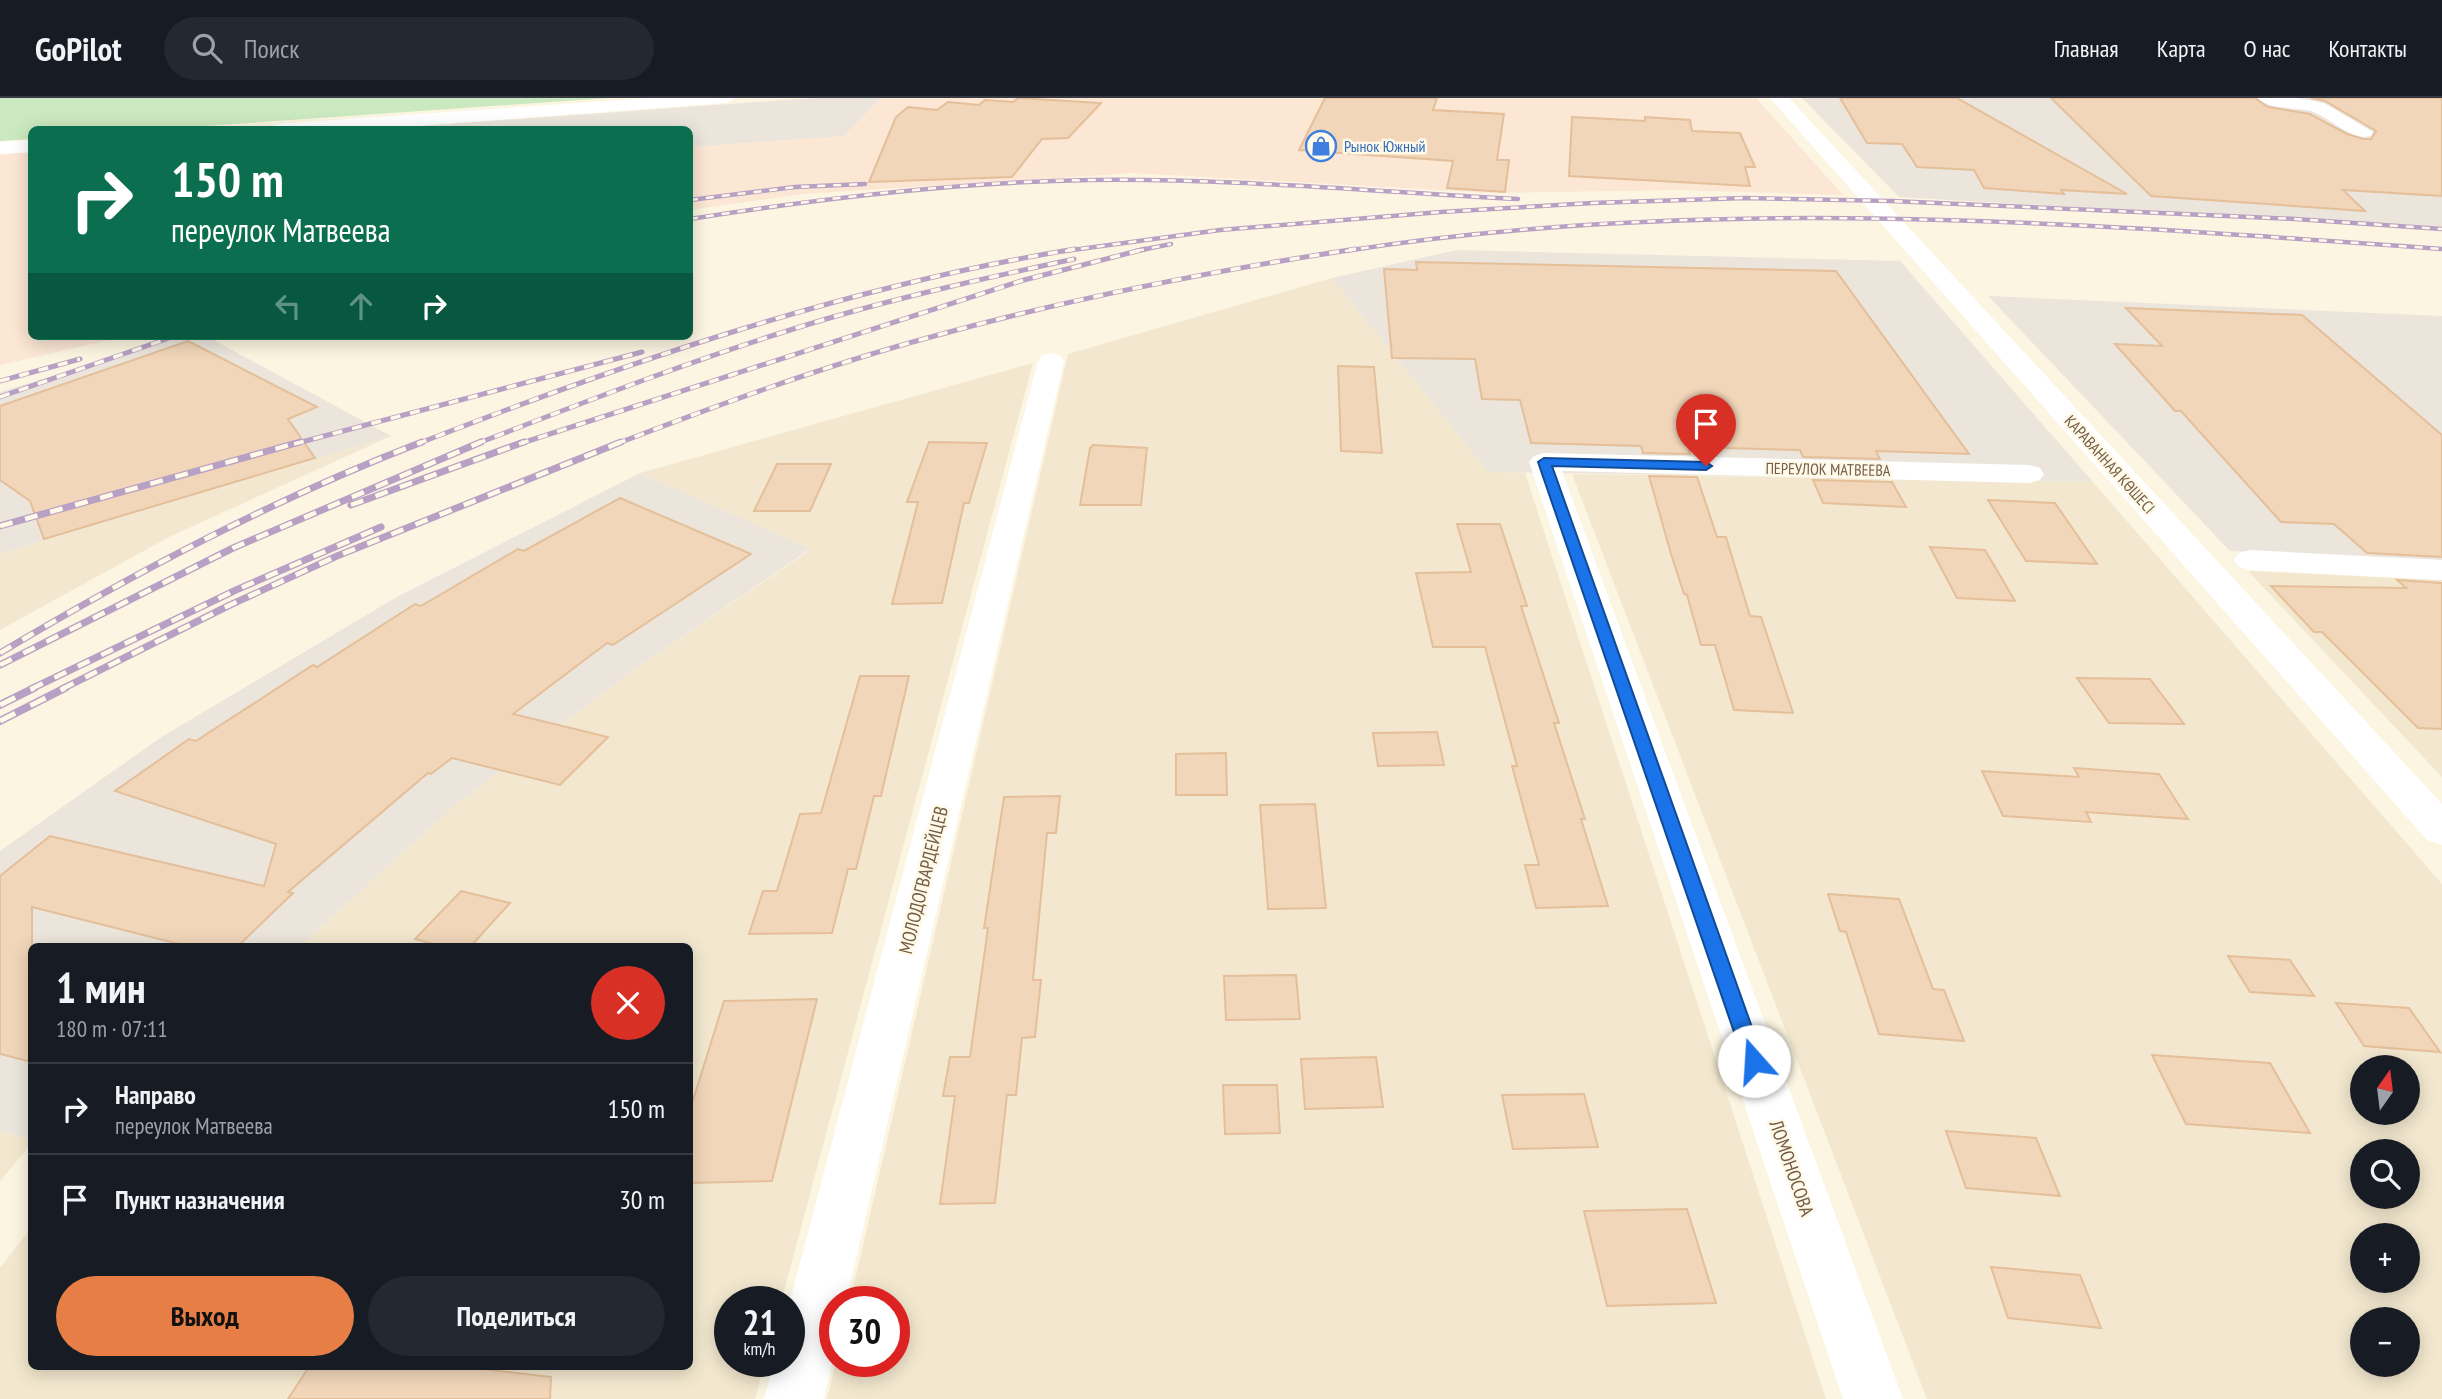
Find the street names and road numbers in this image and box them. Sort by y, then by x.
street label: КАРАВАННАЯ КӨШЕСІ [2061,411,2159,517]
street label: ПЕРЕУЛОК МАТВЕЕВА [1765,458,1891,480]
street label: МОЛОДОГВАРДЕЙЦЕВ [893,804,953,956]
street label: ЛОМОНОСОВА [1764,1116,1820,1219]

